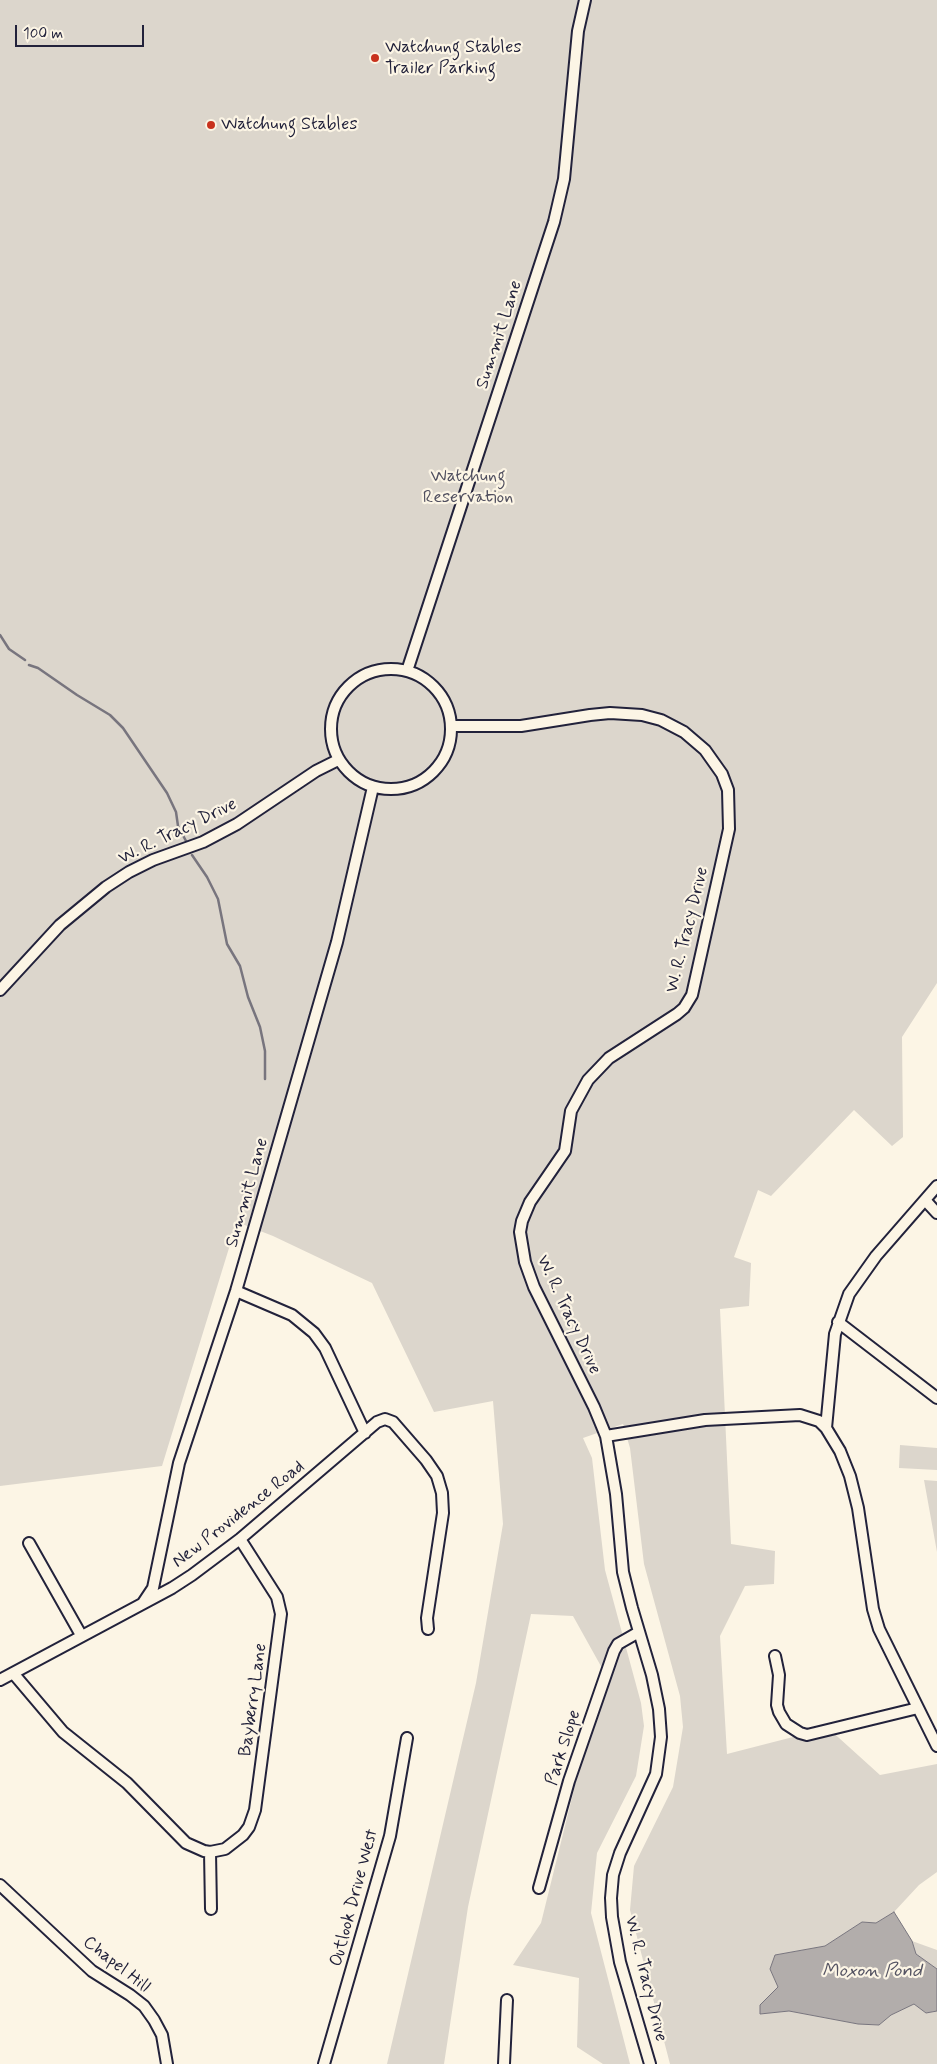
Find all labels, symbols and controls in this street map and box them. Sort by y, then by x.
scale bar [18,15,146,47]
text: 100 m [23,24,63,44]
place label: Watchung Stables Trailer Parking [385,37,522,80]
marker: Watchung Stables Trailer Parking [369,52,381,64]
place label: Watchung Stables [221,114,358,136]
marker: Watchung Stables [205,119,217,131]
street label: Summit Lane [472,278,528,392]
park label: Watchung Reservation [423,466,513,508]
street label: W. R. Tracy Drive [115,794,241,870]
street label: W. R. Tracy Drive [662,865,714,995]
street label: Summit Lane [222,1136,274,1250]
street label: W. R. Tracy Drive [531,1252,605,1378]
street label: New Providence Road [169,1457,309,1573]
street label: Bayberry Lane [235,1642,273,1758]
street label: Park Slope [542,1708,586,1788]
street label: Outlook Drive West [326,1827,384,1969]
street label: W. R. Tracy Drive [619,1914,671,2044]
street label: Chapel Hill [78,1932,154,1998]
water label: Moxon Pond [822,1961,922,1983]

